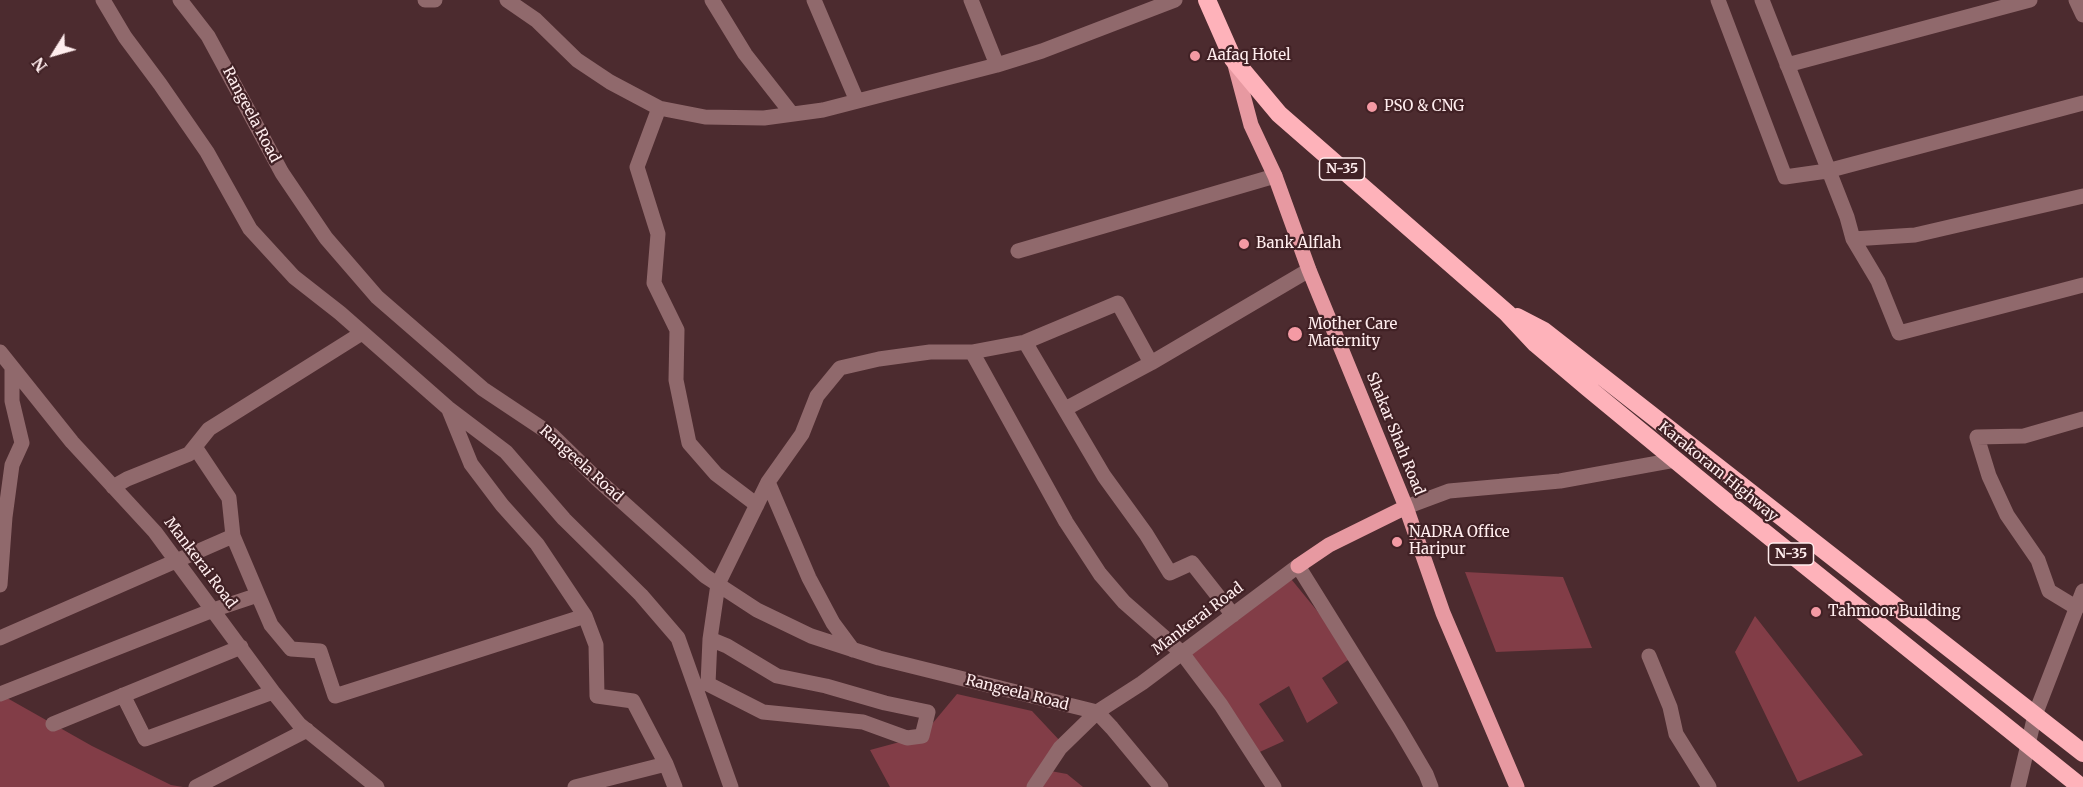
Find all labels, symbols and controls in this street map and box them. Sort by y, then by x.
north arrow [24,24,84,84]
place label: Aafaq Hotel [1207,47,1291,65]
marker: Aafaq Hotel [1188,49,1202,63]
text: N [28,54,51,76]
street label: Rangeela Road [218,64,284,166]
place label: PSO & CNG [1384,98,1464,116]
marker: PSO & CNG [1365,100,1379,114]
road number: N-35 [1320,158,1364,180]
place label: Bank Alflah [1256,235,1342,253]
marker: Bank Alflah [1237,237,1251,251]
place label: Mother Care Maternity [1308,316,1397,351]
marker: Mother Care Maternity [1286,325,1304,343]
street label: Shakar Shah Road [1362,370,1428,498]
street label: Karakoram Highway [1655,418,1781,526]
street label: Rangeela Road [536,422,626,506]
street label: Mankerai Road [160,514,240,612]
place label: NADRA Office Haripur [1409,524,1510,559]
marker: NADRA Office Haripur [1390,535,1404,549]
road number: N-35 [1768,543,1814,565]
street label: Mankerai Road [1149,579,1247,659]
place label: Tahmoor Building [1828,603,1961,621]
marker: Tahmoor Building [1809,605,1823,619]
street label: Rangeela Road [963,671,1071,715]

